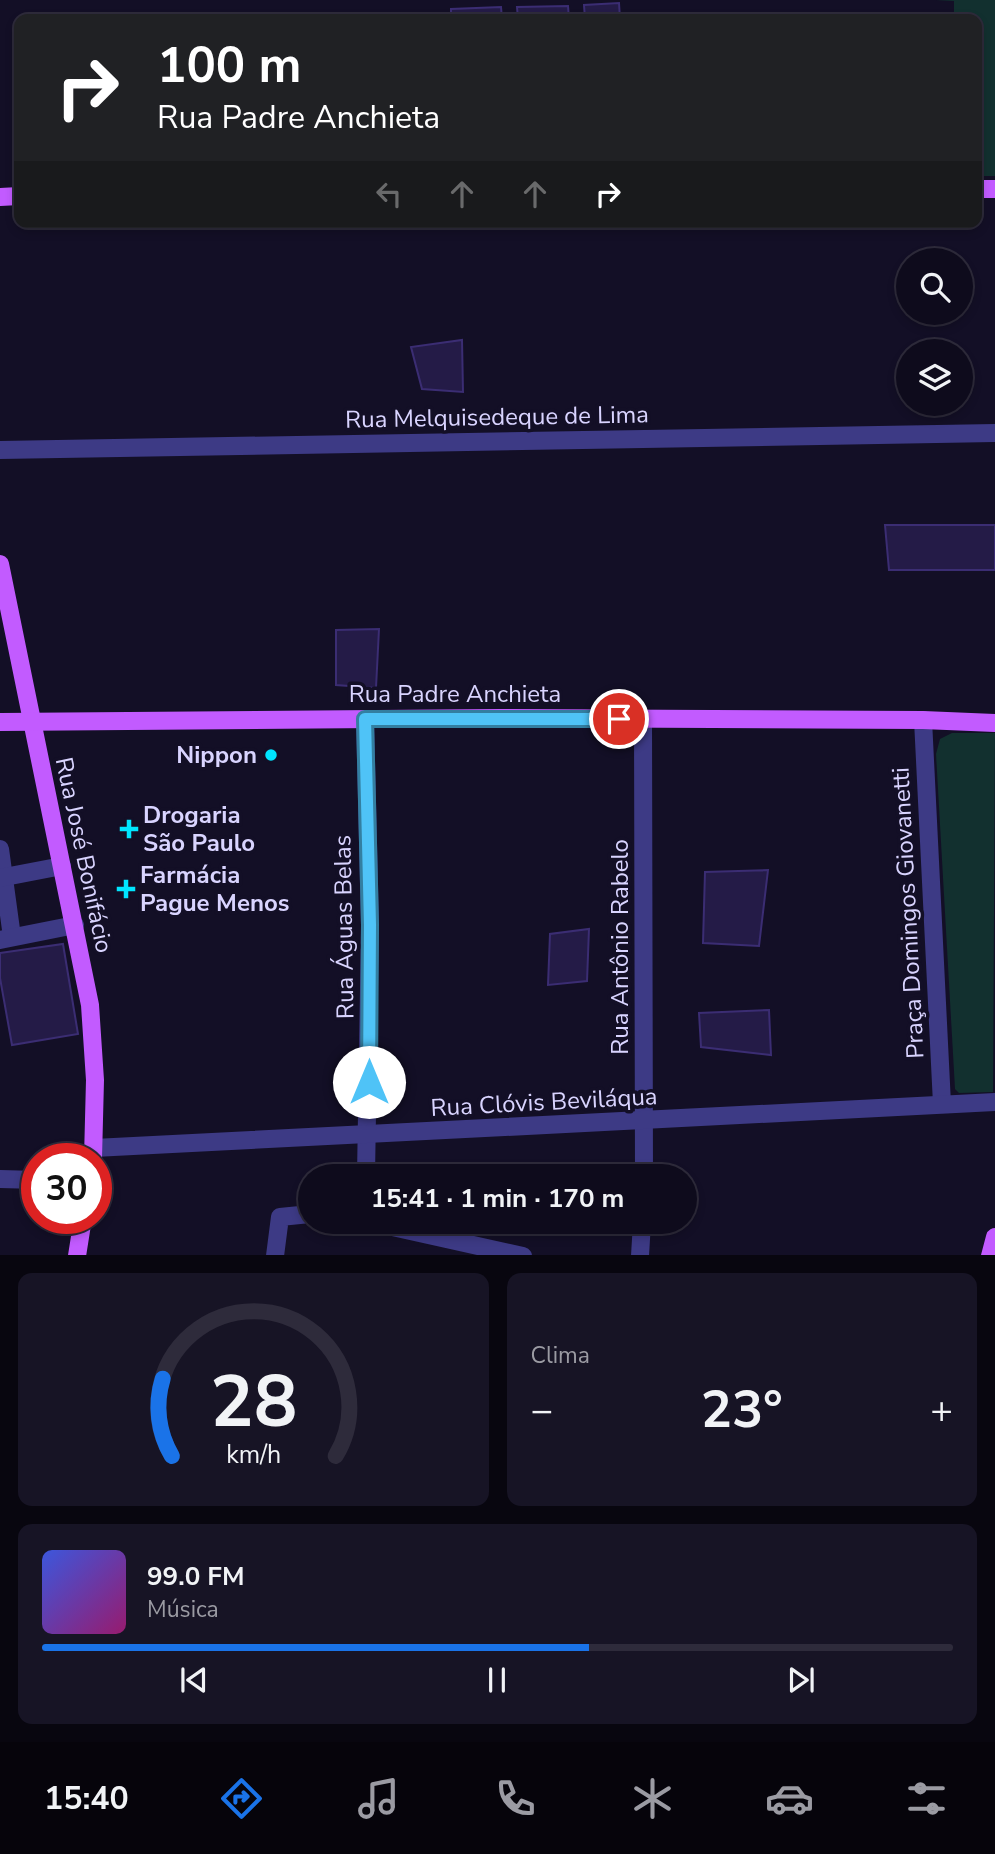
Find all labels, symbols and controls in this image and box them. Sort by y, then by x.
text: 100 m [157,32,301,99]
icon: right [42,42,133,133]
text: Rua Padre Anchieta [157,96,440,139]
icon: left [370,175,408,213]
icon: ahead [443,175,481,213]
icon: ahead [516,175,554,213]
icon: right [589,175,627,213]
map controls [896,248,973,416]
button: search [896,248,973,325]
button: layers [896,339,973,416]
street label: Rua Melquisedeque de Lima [345,398,649,436]
street label: Rua Padre Anchieta [349,678,561,710]
pin [589,689,649,749]
icon: arrive [600,700,638,738]
place label: Nippon [176,739,257,771]
marker: Nippon [263,747,279,763]
street label: Rua José Bonifácio [48,754,120,956]
street label: Praça Domingos Giovanetti [884,767,932,1059]
place label: Drogaria São Paulo [143,799,255,859]
marker: Drogaria São Paulo [121,821,137,837]
street label: Rua Águas Belas [326,835,362,1019]
street label: Rua Antônio Rabelo [604,839,636,1055]
place label: Farmácia Pague Menos [140,859,290,919]
marker: Farmácia Pague Menos [118,881,134,897]
position arrow [332,1045,406,1119]
street label: Rua Clóvis Beviláqua [430,1080,658,1124]
speed limit sign: 30 [21,1143,112,1234]
text: 15:41 · 1 min · 170 m [371,1181,624,1216]
text: Clima [531,1340,590,1371]
text: 28 [210,1352,297,1452]
text: 23° [701,1374,783,1445]
text: − [531,1385,553,1436]
text: + [930,1385,953,1436]
text: km/h [226,1437,281,1471]
text: 99.0 FM [147,1559,244,1594]
text: Música [147,1594,219,1625]
icon: previous [175,1661,213,1699]
icon: pause [478,1661,516,1699]
icon: next [782,1661,820,1699]
icon: directions [217,1774,266,1823]
icon: music [354,1774,403,1823]
icon: phone [491,1774,540,1823]
icon: climate [628,1774,677,1823]
icon: car [765,1774,814,1823]
icon: filters [902,1774,951,1823]
text: 15:40 [44,1777,129,1820]

